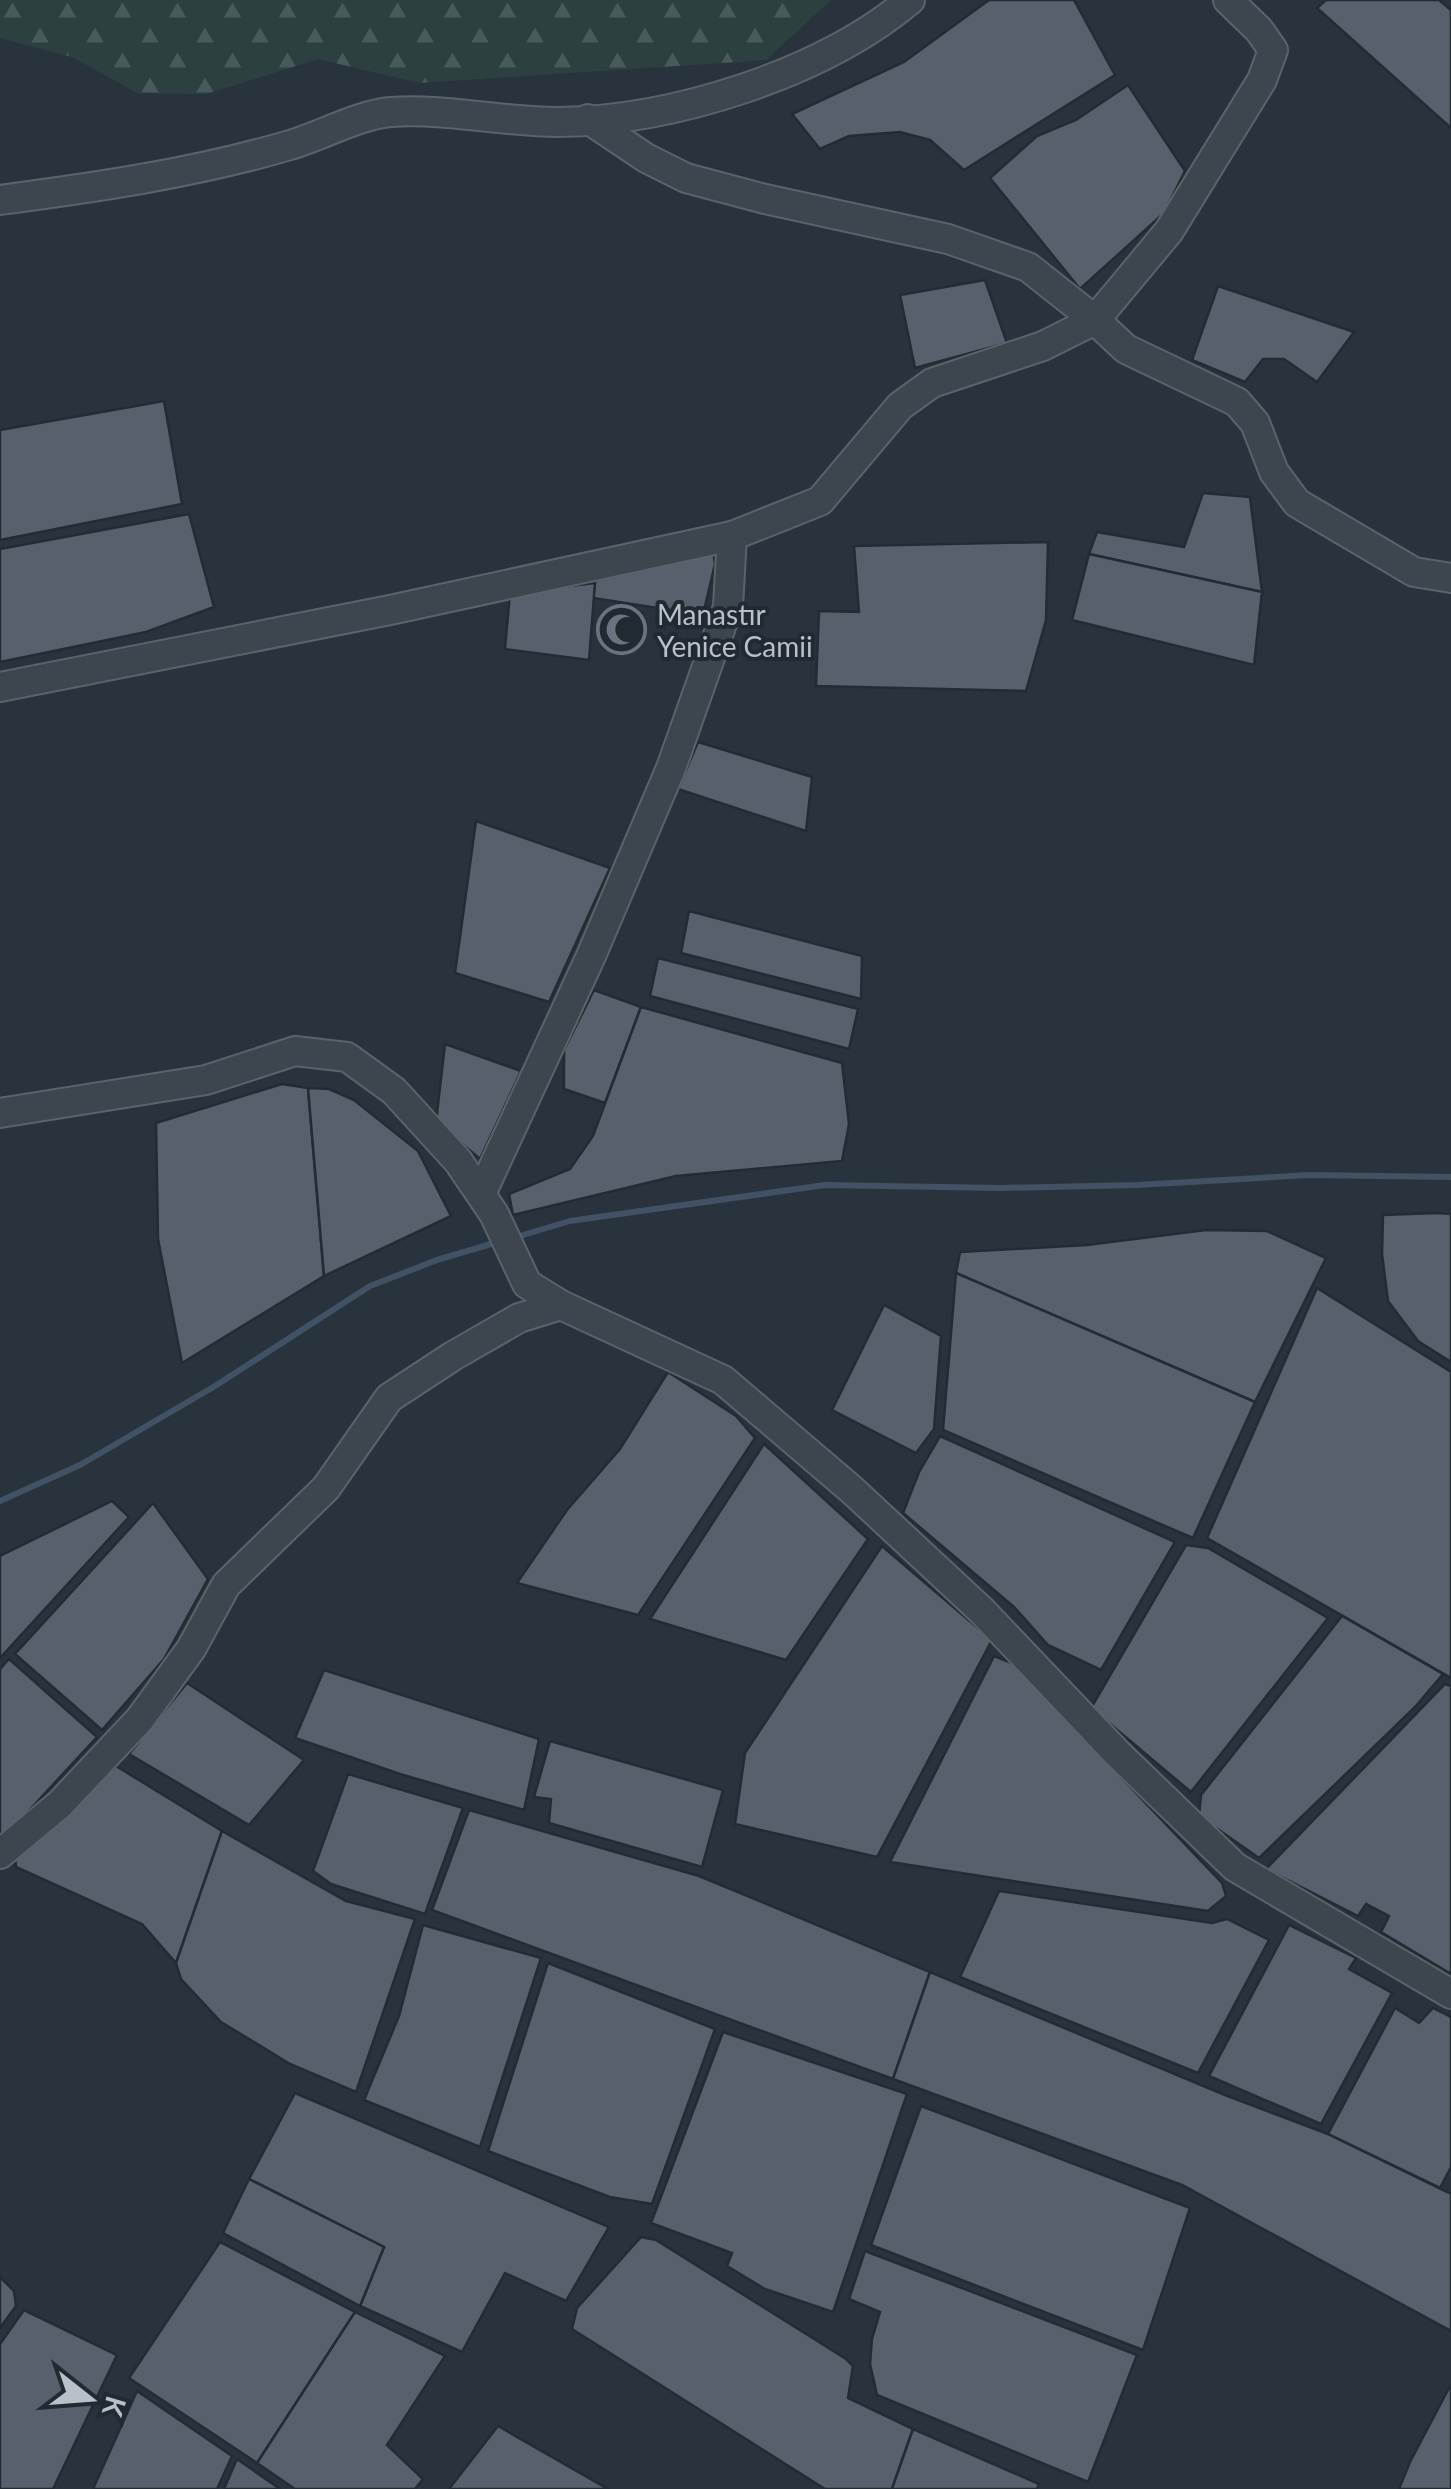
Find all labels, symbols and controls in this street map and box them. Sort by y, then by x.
place label: Manastır Yenice Camii [657,597,813,663]
mosque icon: Manastır Yenice Camii [596,604,648,656]
north arrow [40,2349,140,2449]
text: K [96,2392,134,2422]

